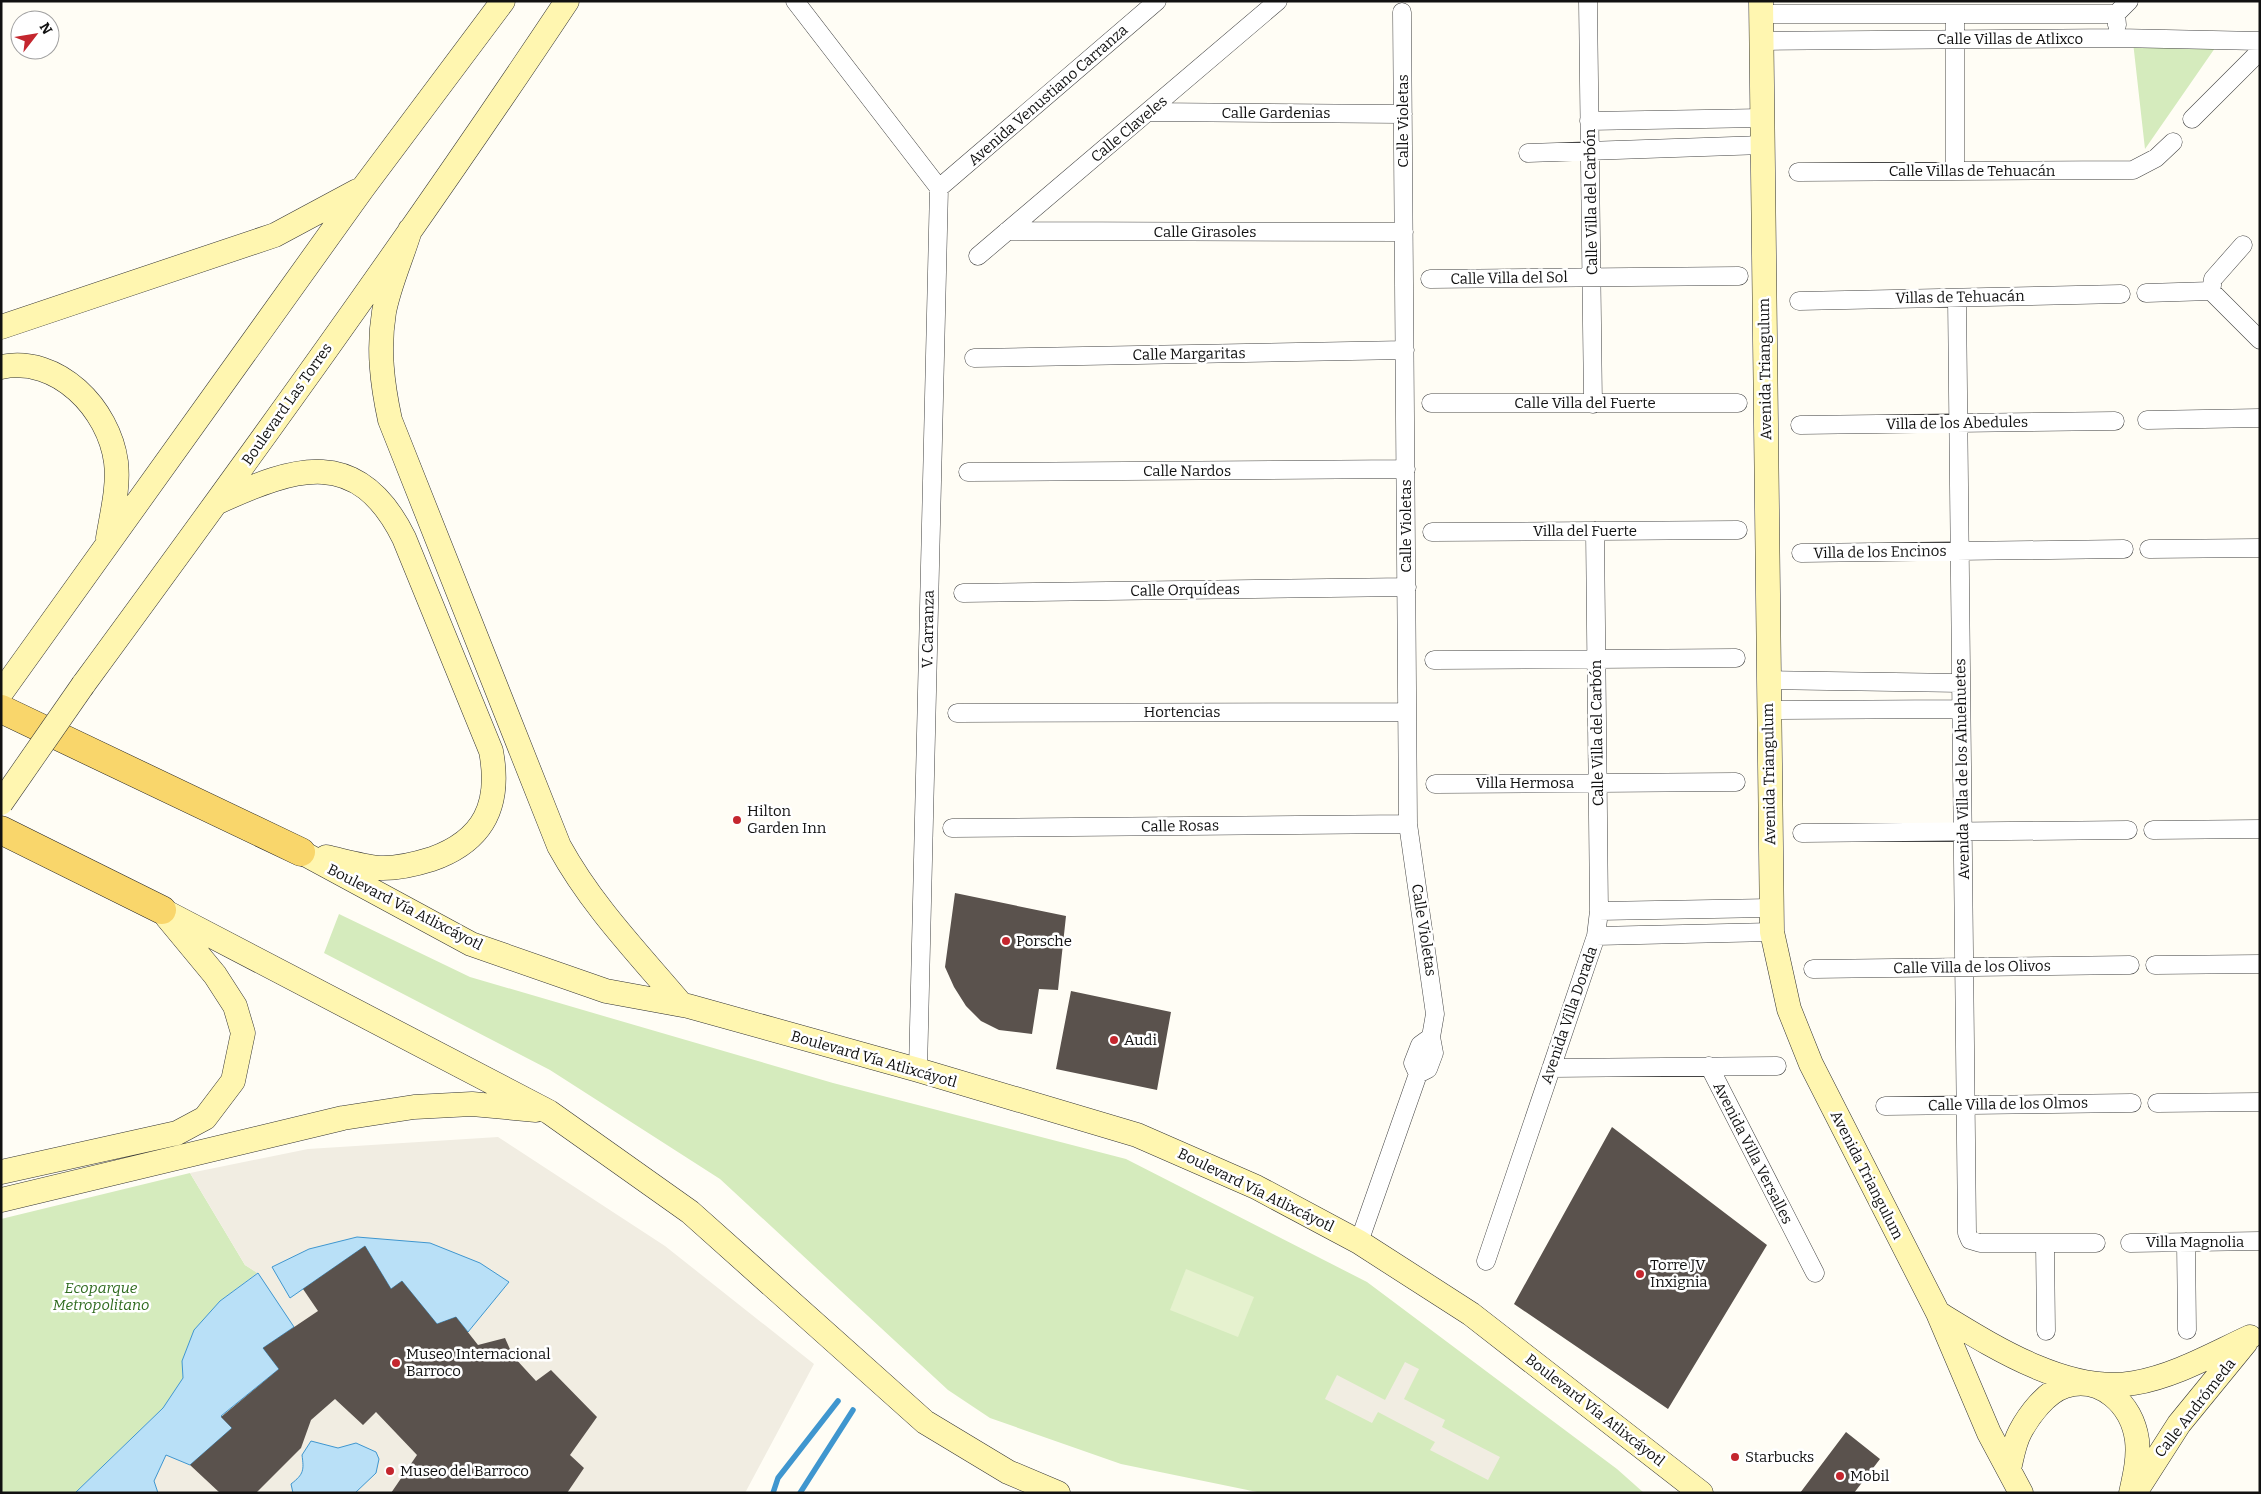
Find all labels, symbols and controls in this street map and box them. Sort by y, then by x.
north arrow [10,10,60,60]
text: N [36,20,56,38]
street label: Avenida Venustiano Carranza [965,21,1131,169]
street label: Calle Villas de Atlixco [1937,30,2083,48]
street label: Calle Violetas [1394,74,1412,168]
street label: Calle Claveles [1087,92,1171,166]
street label: Calle Gardenias [1221,104,1331,122]
street label: Calle Villa del Carbón [1581,128,1601,275]
street label: Calle Villas de Tehuacán [1889,162,2056,180]
street label: Calle Girasoles [1154,223,1256,241]
street label: Calle Villa del Sol [1450,268,1568,288]
street label: Villas de Tehuacán [1895,287,2025,307]
street label: Avenida Triangulum [1755,297,1775,440]
street label: Boulevard Las Torres [238,340,336,468]
street label: Calle Margaritas [1132,344,1246,364]
street label: Calle Villa del Fuerte [1514,394,1656,412]
street label: Villa de los Abedules [1886,413,2028,433]
street label: Calle Nardos [1143,462,1231,480]
street label: Calle Violetas [1397,479,1415,573]
street label: Villa del Fuerte [1533,522,1637,540]
street label: Villa de los Encinos [1813,542,1947,562]
street label: Calle Orquídeas [1130,580,1240,600]
street label: V. Carranza [918,590,938,668]
street label: Avenida Villa de los Ahuehuetes [1951,658,1973,880]
street label: Calle Villa del Carbón [1587,659,1607,806]
street label: Avenida Triangulum [1759,702,1779,845]
street label: Hortencias [1143,703,1221,721]
street label: Villa Hermosa [1476,774,1574,792]
place label: Hilton Garden Inn [747,802,827,837]
marker: Hilton Garden Inn [731,814,743,826]
street label: Calle Rosas [1141,816,1219,836]
street label: Boulevard Vía Atlixcáyotl [324,860,486,954]
street label: Calle Violetas [1408,882,1440,978]
place label: Porsche [1016,932,1072,950]
marker: Porsche [1000,935,1012,947]
street label: Avenida Villa Dorada [1537,944,1601,1086]
street label: Calle Villa de los Olivos [1893,957,2051,977]
street label: Boulevard Vía Atlixcáyotl [789,1027,959,1091]
place label: Audi [1124,1031,1157,1049]
marker: Audi [1108,1034,1120,1046]
street label: Avenida Villa Versalles [1709,1079,1797,1227]
street label: Calle Villa de los Olmos [1928,1094,2088,1114]
street label: Avenida Triangulum [1827,1108,1908,1243]
street label: Boulevard Vía Atlixcáyotl [1175,1144,1337,1236]
street label: Villa Magnolia [2146,1233,2244,1251]
place label: Torre JV Inxignia [1650,1256,1707,1291]
marker: Torre JV Inxignia [1634,1268,1646,1280]
park label: Ecoparque Metropolitano [53,1279,149,1314]
place label: Museo Internacional Barroco [406,1345,551,1380]
street label: Boulevard Vía Atlixcáyotl [1522,1350,1668,1470]
street label: Calle Andrómeda [2151,1355,2239,1461]
marker: Museo Internacional Barroco [390,1357,402,1369]
place label: Starbucks [1745,1448,1814,1466]
marker: Starbucks [1729,1451,1741,1463]
place label: Museo del Barroco [400,1462,529,1480]
marker: Museo del Barroco [384,1465,396,1477]
place label: Mobil [1850,1467,1889,1485]
marker: Mobil [1834,1470,1846,1482]

